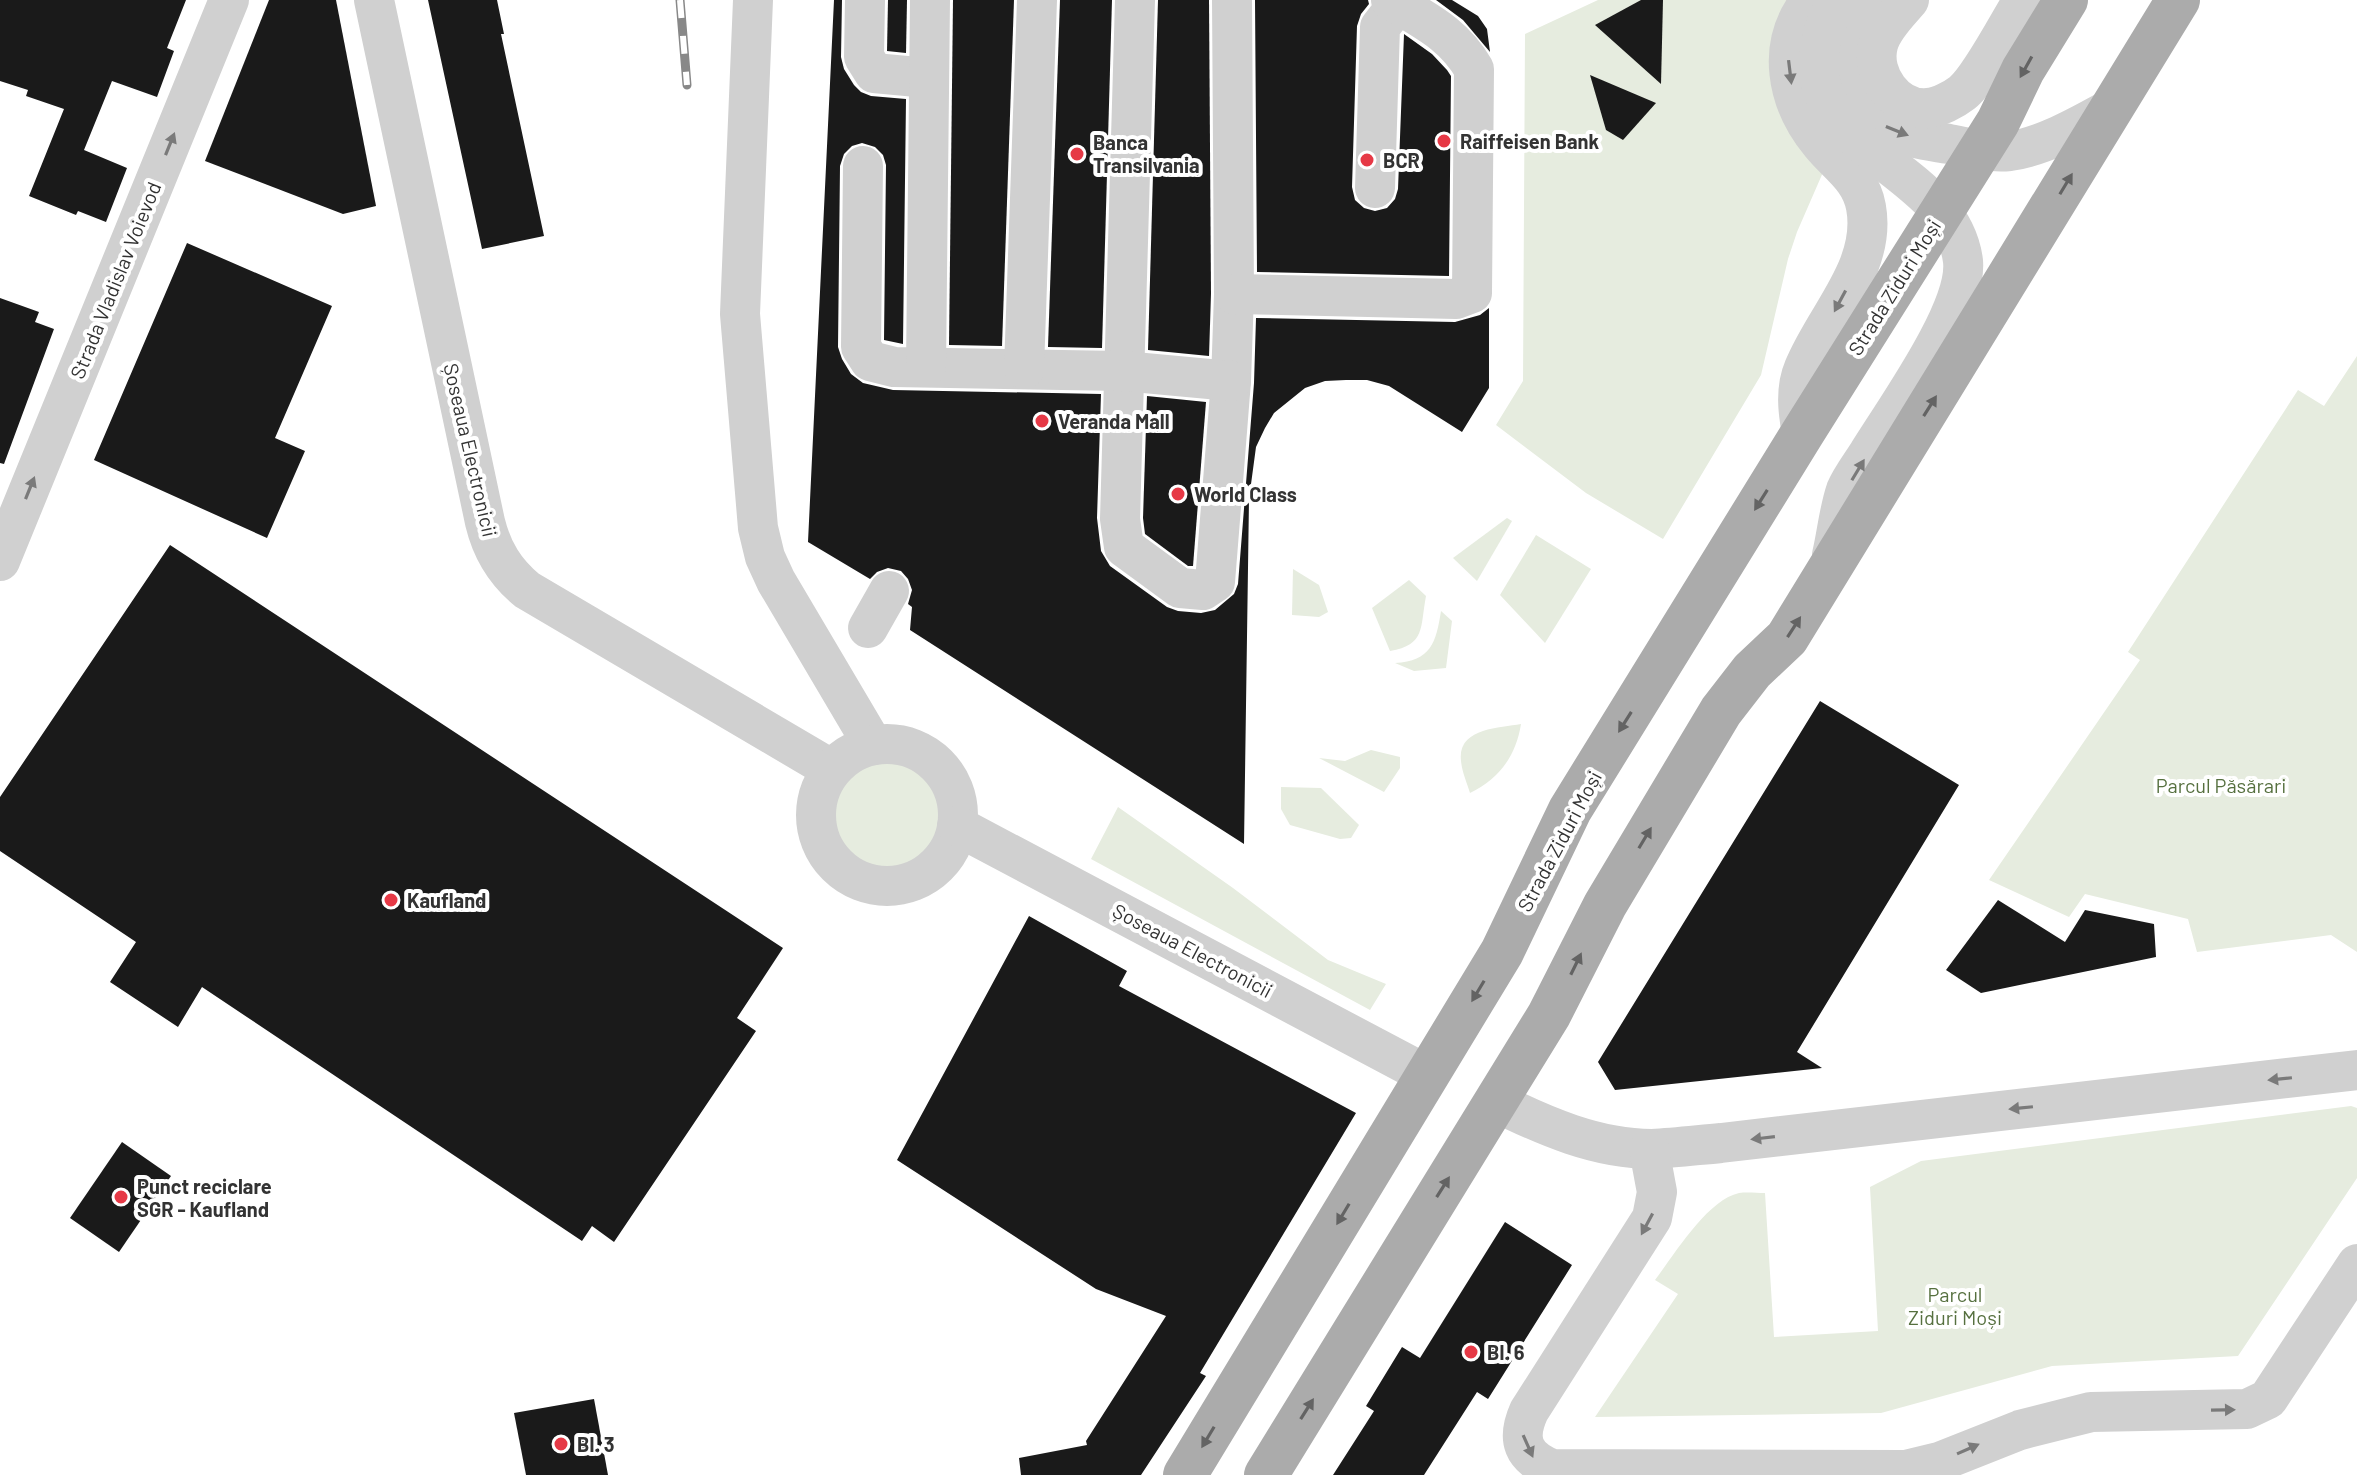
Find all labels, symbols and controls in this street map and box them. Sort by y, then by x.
one-way arrow [2019,56,2033,78]
one-way arrow [1783,60,1796,85]
one-way arrow [1885,125,1909,138]
place label: Raiffeisen Bank [1460,129,1600,153]
place label: Banca Transilvania [1093,130,1200,177]
one-way arrow [164,132,177,156]
marker: Raiffeisen Bank [1435,132,1453,150]
marker: Banca Transilvania [1068,145,1086,163]
place label: BCR [1383,148,1420,172]
marker: BCR [1358,151,1376,169]
one-way arrow [2059,173,2073,195]
street label: Strada Vladislav Voievod [65,178,165,382]
street label: Strada Ziduri Moși [1843,215,1945,359]
one-way arrow [1833,290,1847,313]
street label: Șoseaua Electronicii [439,361,503,539]
one-way arrow [1923,395,1937,417]
place label: Veranda Mall [1058,409,1170,433]
marker: Veranda Mall [1033,412,1051,430]
one-way arrow [1851,459,1865,481]
one-way arrow [23,477,36,500]
place label: World Class [1194,482,1297,506]
marker: World Class [1169,485,1187,503]
one-way arrow [1755,489,1769,511]
one-way arrow [1786,617,1801,638]
one-way arrow [1618,711,1632,733]
street label: Strada Ziduri Moși [1512,767,1606,915]
park label: Parcul Păsărari [2156,773,2286,797]
one-way arrow [1637,827,1651,849]
place label: Kaufland [407,888,486,912]
marker: Kaufland [382,891,400,909]
street label: Șoseaua Electronicii [1109,898,1277,1002]
one-way arrow [1569,952,1582,975]
one-way arrow [1471,980,1485,1002]
one-way arrow [2267,1072,2292,1085]
one-way arrow [2008,1102,2033,1115]
one-way arrow [1750,1132,1775,1145]
place label: Punct reciclare SGR - Kaufland [137,1174,272,1221]
one-way arrow [1436,1177,1451,1198]
marker: Punct reciclare SGR - Kaufland [112,1188,130,1206]
one-way arrow [1337,1203,1351,1225]
one-way arrow [1641,1213,1655,1235]
park label: Parcul Ziduri Moși [1908,1282,2002,1329]
place label: Bl. 6 [1487,1340,1525,1364]
marker: Bl. 6 [1462,1343,1480,1361]
one-way arrow [1299,1398,1313,1420]
one-way arrow [2211,1403,2236,1416]
one-way arrow [1202,1426,1216,1448]
place label: Bl. 3 [577,1432,614,1456]
one-way arrow [1521,1434,1534,1458]
marker: Bl. 3 [552,1435,570,1453]
one-way arrow [1957,1443,1980,1456]

